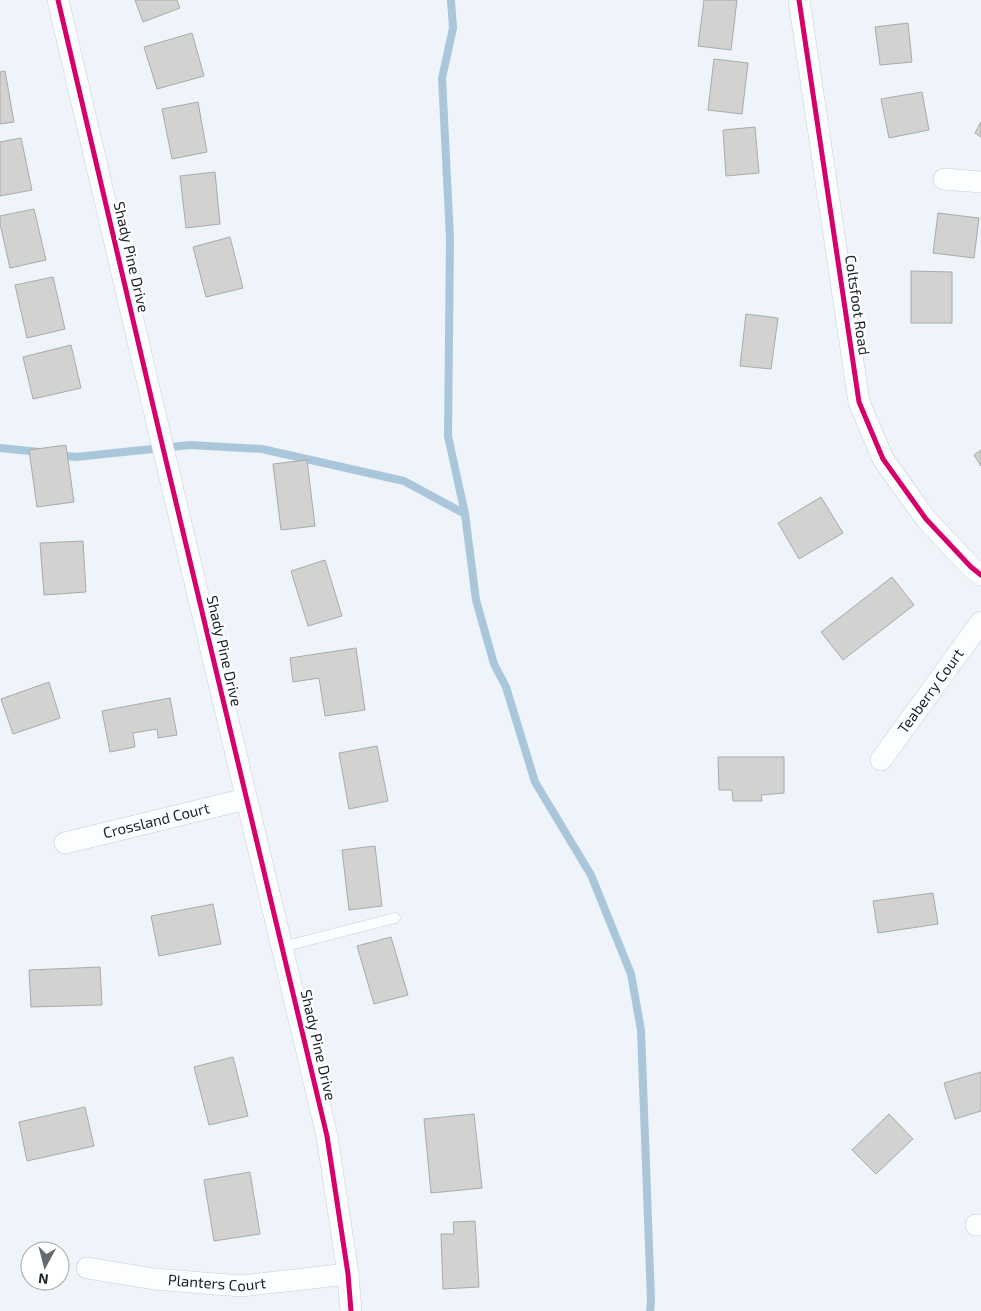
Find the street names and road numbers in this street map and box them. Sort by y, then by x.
street label: Shady Pine Drive [110,200,153,314]
street label: Coltsfoot Road [842,254,874,356]
street label: Shady Pine Drive [203,594,246,708]
street label: Teaberry Court [893,644,967,737]
street label: Crossland Court [101,798,211,841]
street label: Shady Pine Drive [297,988,340,1102]
street label: Planters Court [167,1270,267,1294]

